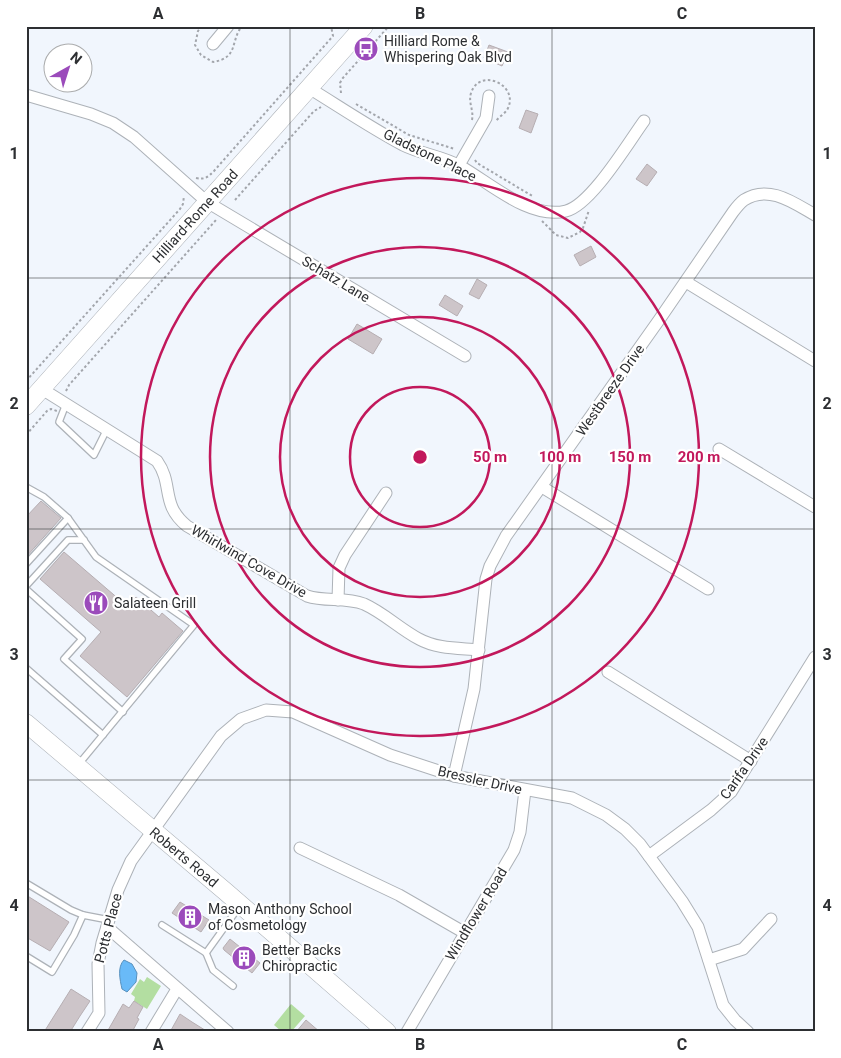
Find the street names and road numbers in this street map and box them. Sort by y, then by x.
street label: Gladstone Place [381,126,479,184]
street label: Hilliard-Rome Road [149,166,241,266]
street label: Schatz Lane [299,252,373,306]
street label: Westbreeze Drive [572,341,648,439]
street label: Whirlwind Cove Drive [188,521,310,601]
street label: Carifa Drive [717,734,771,802]
street label: Bressler Drive [436,763,524,797]
street label: Roberts Road [147,824,221,890]
street label: Windflower Road [442,865,510,963]
street label: Potts Place [91,892,125,964]

